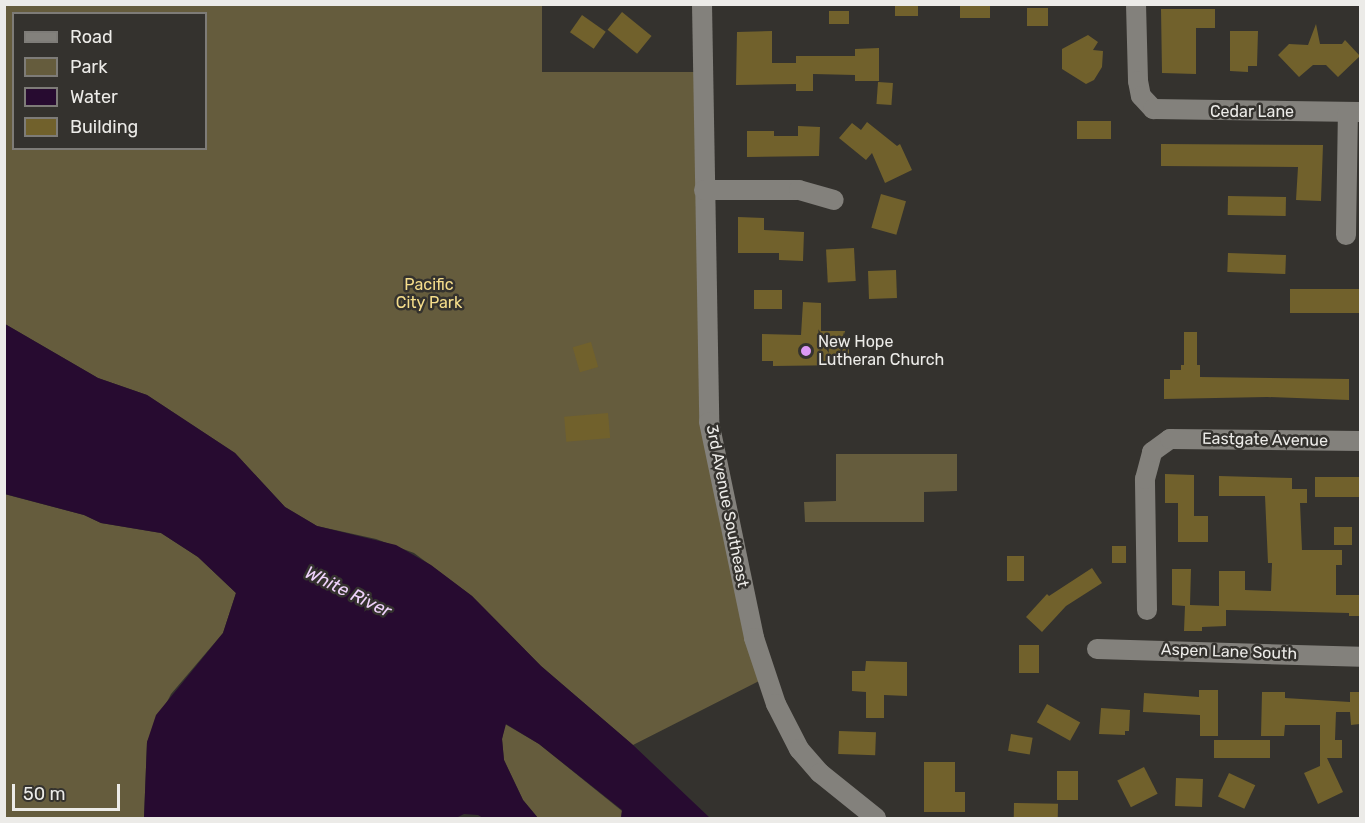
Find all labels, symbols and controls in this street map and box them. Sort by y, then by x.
legend [12,12,207,150]
text: Road [70,26,113,48]
text: Park [70,56,107,78]
text: Water [70,86,118,108]
street label: Cedar Lane [1210,102,1294,122]
text: Building [70,116,138,138]
park label: Pacific City Park [396,275,462,313]
place label: New Hope Lutheran Church [818,332,944,370]
marker: New Hope Lutheran Church [799,344,813,358]
street label: 3rd Avenue Southeast [702,423,752,589]
street label: Eastgate Avenue [1202,429,1328,451]
water label: White River [301,562,395,622]
street label: Aspen Lane South [1161,640,1297,664]
scale bar [15,772,123,810]
text: 50 m [23,783,66,805]

